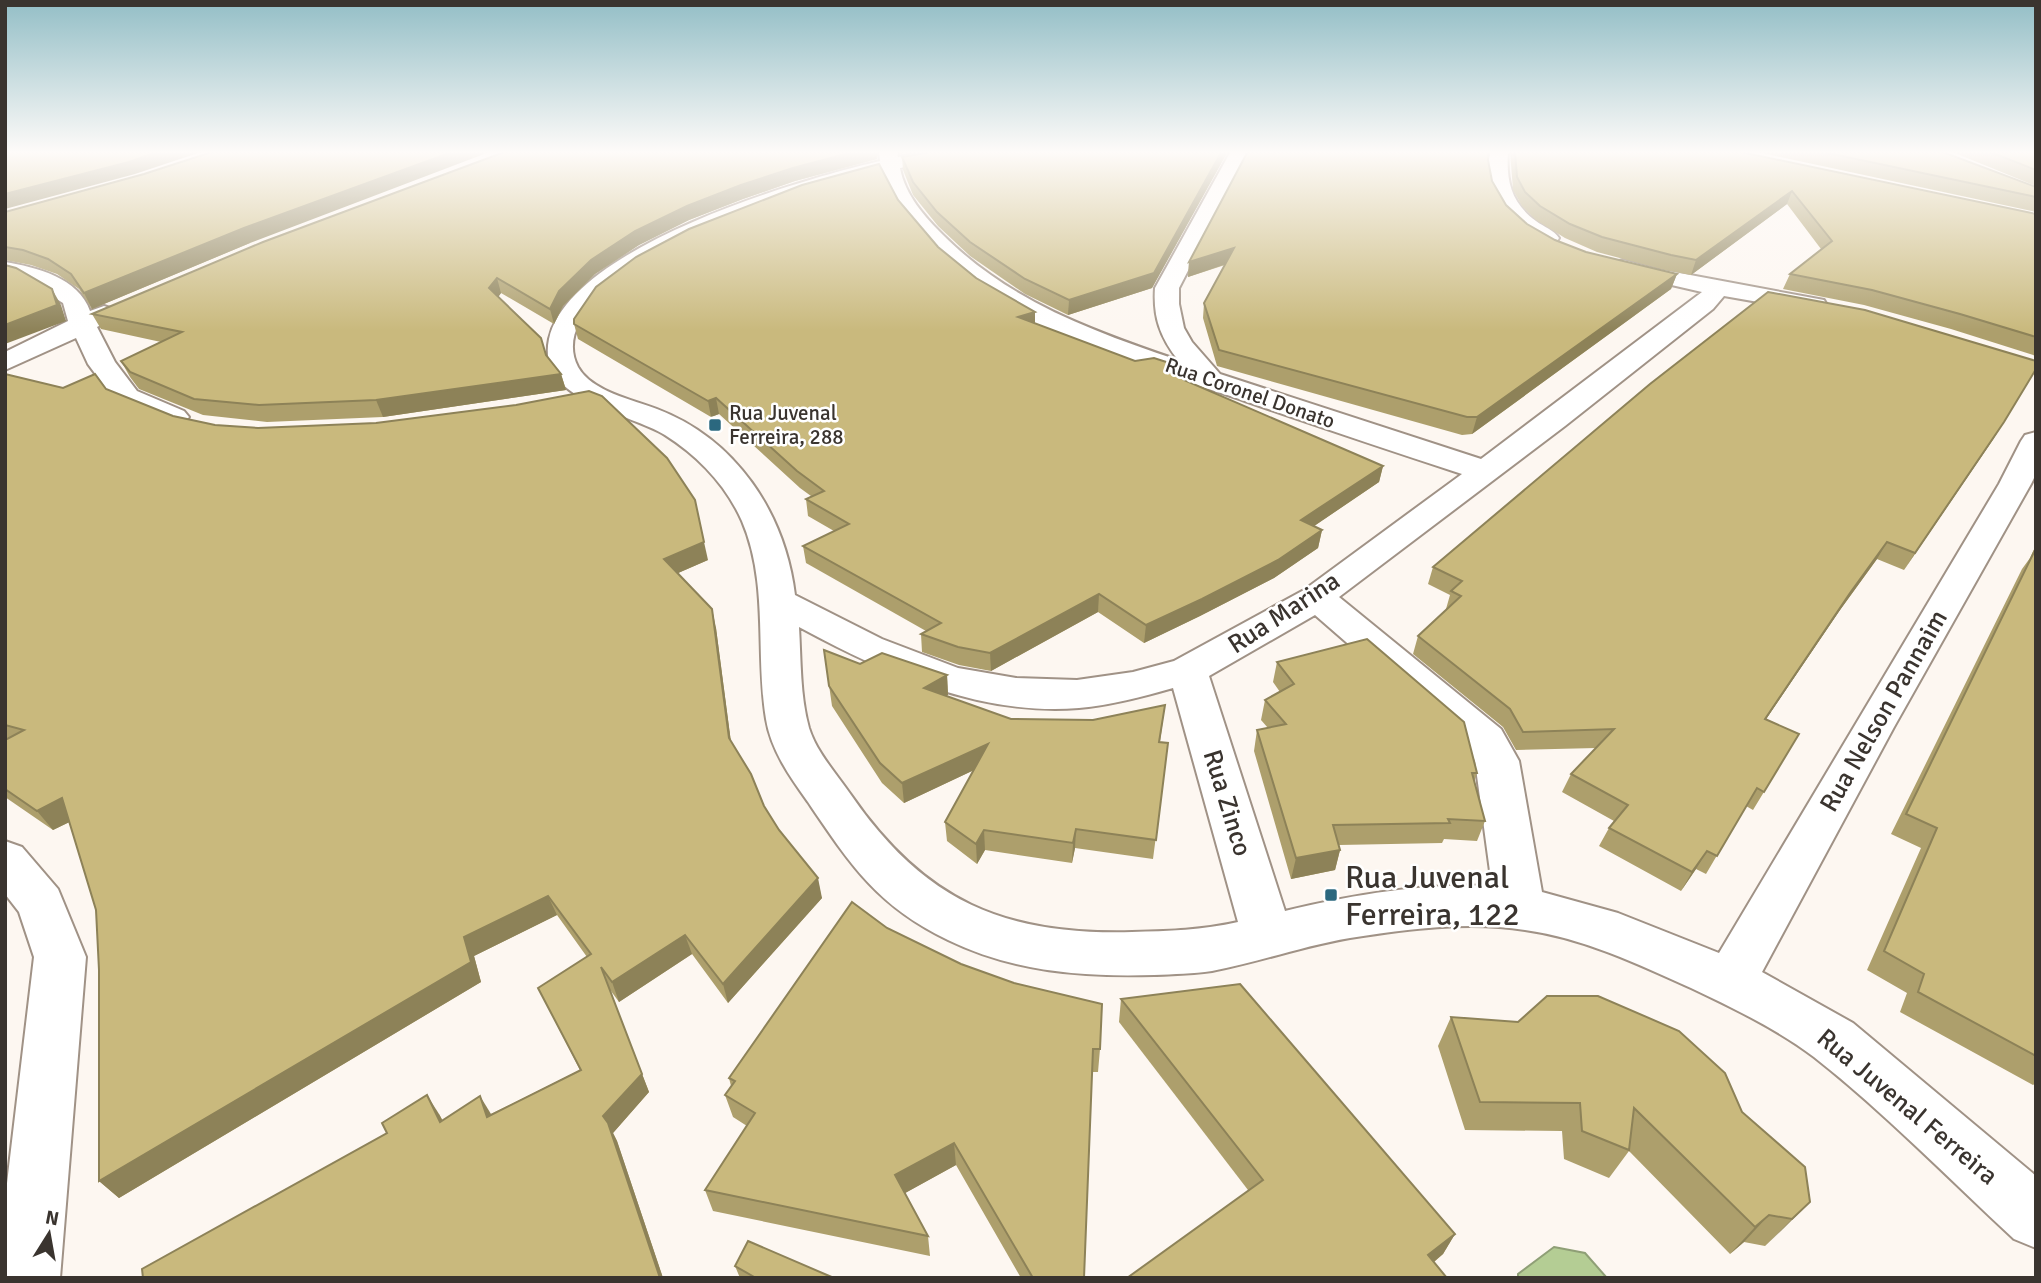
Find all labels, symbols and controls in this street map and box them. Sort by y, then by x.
street label: Rua Coronel Donato [1162,352,1338,434]
place label: Rua Juvenal Ferreira, 288 [729,400,844,450]
marker: Rua Juvenal Ferreira, 288 [707,417,723,433]
street label: Rua Marina [1222,565,1346,661]
street label: Rua Nelson Pannaim [1813,604,1955,818]
street label: Rua Zinco [1196,746,1258,860]
place label: Rua Juvenal Ferreira, 122 [1345,858,1520,934]
marker: Rua Juvenal Ferreira, 122 [1323,887,1339,903]
street label: Rua Juvenal Ferreira [1810,1022,2004,1192]
north arrow [14,1199,84,1269]
text: N [43,1205,61,1231]

